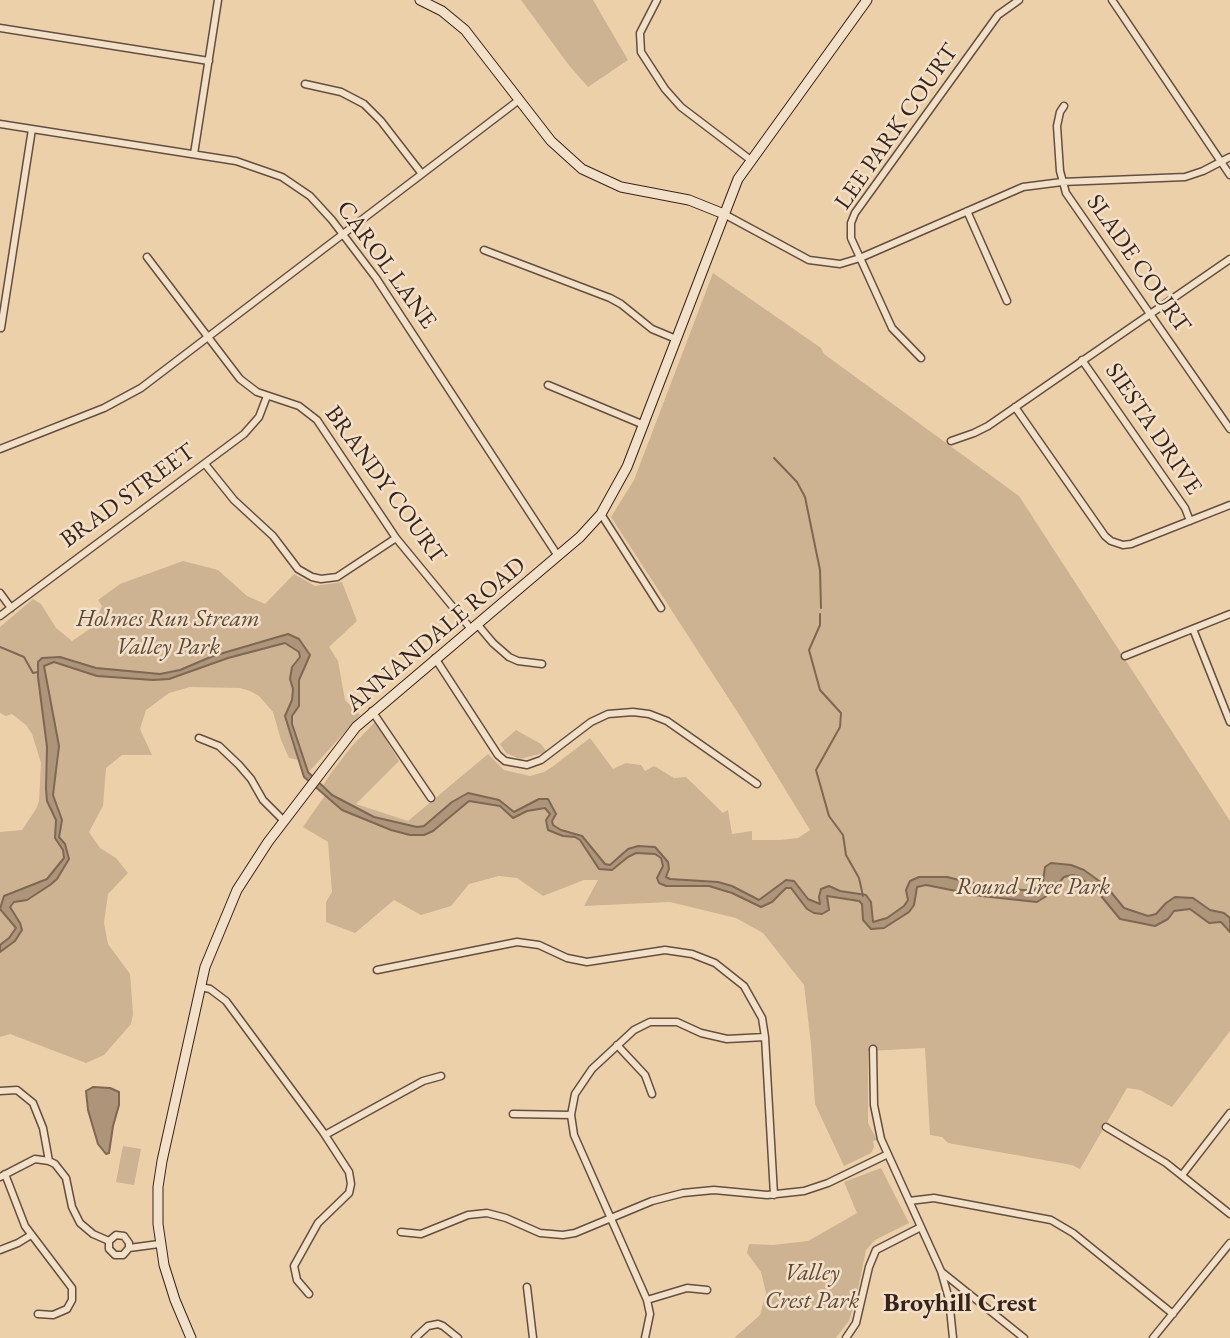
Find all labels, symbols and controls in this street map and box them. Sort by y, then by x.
street label: LEE PARK COURT [829,39,965,215]
street label: SLADE COURT [1080,189,1196,339]
street label: CAROL LANE [330,195,442,335]
street label: SIESTA DRIVE [1098,358,1208,500]
street label: BRANDY COURT [318,401,452,569]
street label: BRAD STREET [55,438,201,554]
street label: ANNANDALE ROAD [340,551,532,719]
park label: Holmes Run Stream Valley Park [76,605,260,661]
park label: Round Tree Park [956,873,1110,901]
park label: Valley Crest Park [765,1259,859,1315]
district label: Broyhill Crest [883,1288,1037,1320]

